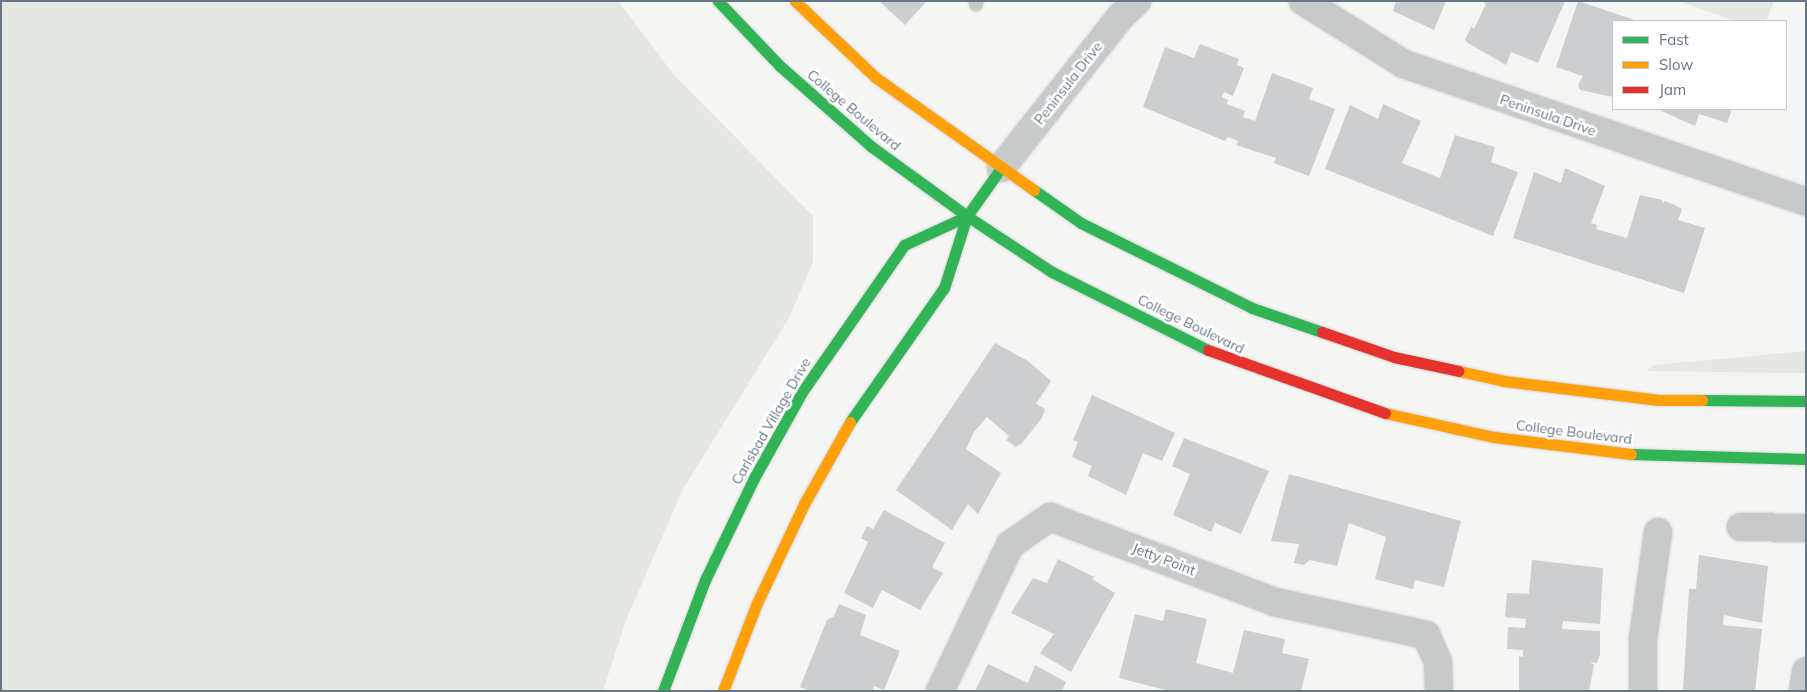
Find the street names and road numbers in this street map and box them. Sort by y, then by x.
street label: Peninsula Drive [1030,38,1106,128]
street label: College Boulevard [804,66,904,154]
street label: Peninsula Drive [1498,91,1598,139]
street label: College Boulevard [1135,291,1247,357]
street label: Carlsbad Village Drive [728,355,814,487]
street label: College Boulevard [1515,417,1633,447]
street label: Jetty Point [1130,539,1198,579]

